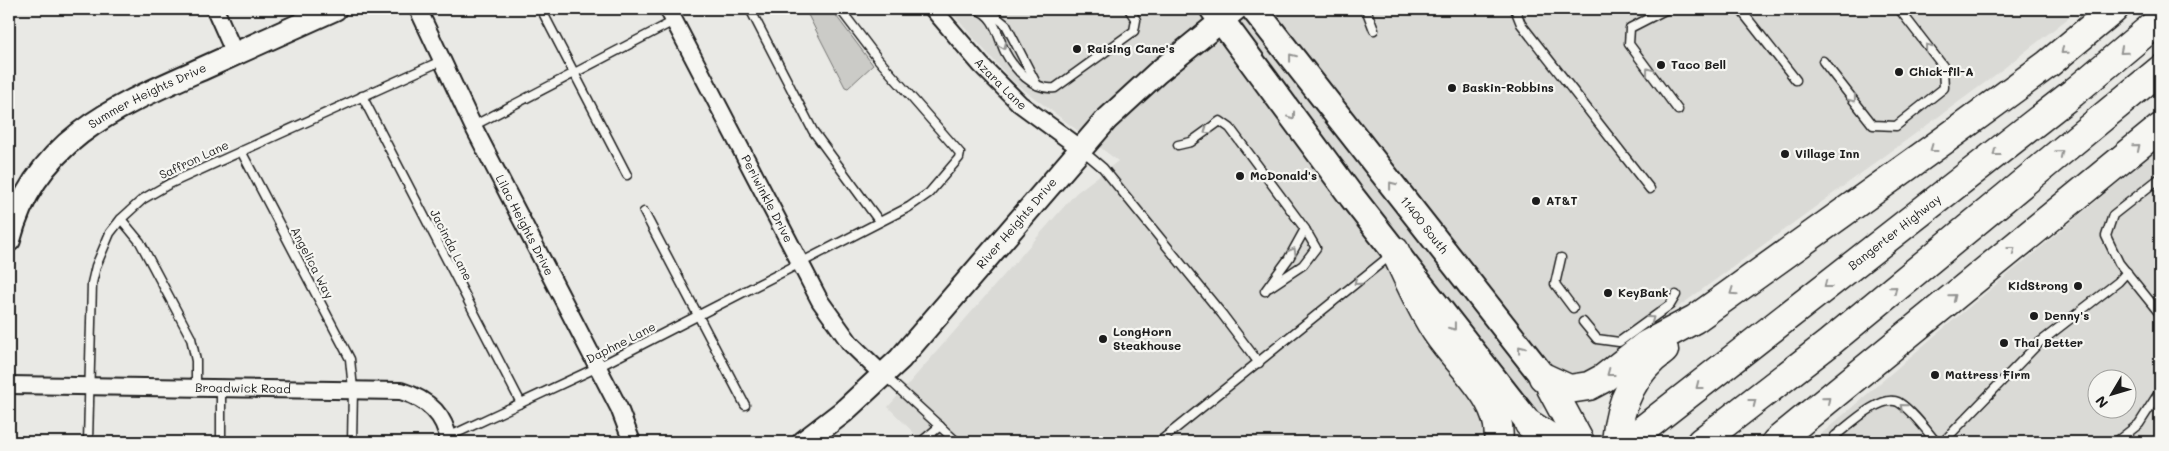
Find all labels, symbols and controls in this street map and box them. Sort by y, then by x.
place label: Raising Cane's [1087,40,1175,56]
one-way arrow [996,41,1007,50]
marker: Raising Cane's [1071,43,1083,55]
one-way arrow [1926,44,1934,53]
one-way arrow [2120,45,2129,53]
one-way arrow [2060,46,2069,55]
street label: Azara Lane [971,54,1030,113]
one-way arrow [1289,54,1297,63]
place label: Taco Bell [1671,56,1726,72]
street label: Summer Heights Drive [85,59,208,132]
marker: Taco Bell [1655,59,1667,71]
place label: Chick-fil-A [1909,63,1974,79]
marker: Chick-fil-A [1893,66,1905,78]
one-way arrow [1646,68,1654,77]
place label: Baskin-Robbins [1462,79,1554,95]
marker: Baskin-Robbins [1446,82,1458,94]
one-way arrow [1847,93,1855,102]
one-way arrow [1286,110,1295,120]
one-way arrow [1203,125,1213,134]
street label: Saffron Lane [156,136,231,182]
one-way arrow [1930,142,1939,152]
one-way arrow [2132,144,2141,153]
place label: Village Inn [1795,145,1859,161]
one-way arrow [1993,147,2002,155]
marker: Village Inn [1779,148,1791,160]
one-way arrow [2054,150,2063,158]
street label: Periwinkle Drive [738,152,797,245]
place label: McDonald's [1250,167,1317,183]
marker: McDonald's [1234,170,1246,182]
street label: Lilac Heights Drive [492,172,558,278]
street label: River Heights Drive [972,174,1060,272]
one-way arrow [1390,182,1398,191]
street label: Bangerter Highway [1844,190,1944,273]
place label: AT&T [1546,192,1578,208]
street label: 11400 South [1397,193,1452,257]
marker: AT&T [1530,195,1542,207]
street label: Jacinda Lane [427,206,477,283]
street label: Angelica Way [288,224,338,301]
one-way arrow [2006,247,2016,256]
one-way arrow [1287,248,1297,257]
one-way arrow [1354,277,1363,285]
place label: KidStrong [2008,277,2068,293]
one-way arrow [1824,280,1833,288]
marker: KidStrong [2072,280,2084,292]
place label: KeyBank [1618,284,1668,300]
one-way arrow [1729,286,1739,295]
marker: KeyBank [1602,287,1614,299]
one-way arrow [1888,287,1897,295]
one-way arrow [1947,294,1956,303]
place label: Denny's [2044,307,2089,323]
marker: Denny's [2028,310,2040,322]
one-way arrow [1645,316,1654,324]
street label: Daphne Lane [583,318,658,366]
one-way arrow [1448,321,1457,330]
place label: LongHorn Steakhouse [1113,323,1181,353]
marker: LongHorn Steakhouse [1097,333,1109,345]
place label: Thai Better [2014,334,2083,350]
marker: Thai Better [1998,337,2010,349]
one-way arrow [1519,346,1527,355]
place label: Mattress Firm [1945,366,2030,382]
one-way arrow [1607,368,1616,376]
north arrow [2086,368,2136,418]
marker: Mattress Firm [1929,369,1941,381]
street label: Broadwick Road [195,379,291,396]
one-way arrow [1696,380,1705,388]
text: N [2091,392,2112,412]
one-way arrow [1821,398,1830,406]
one-way arrow [1747,399,1756,407]
one-way arrow [1900,405,1909,413]

